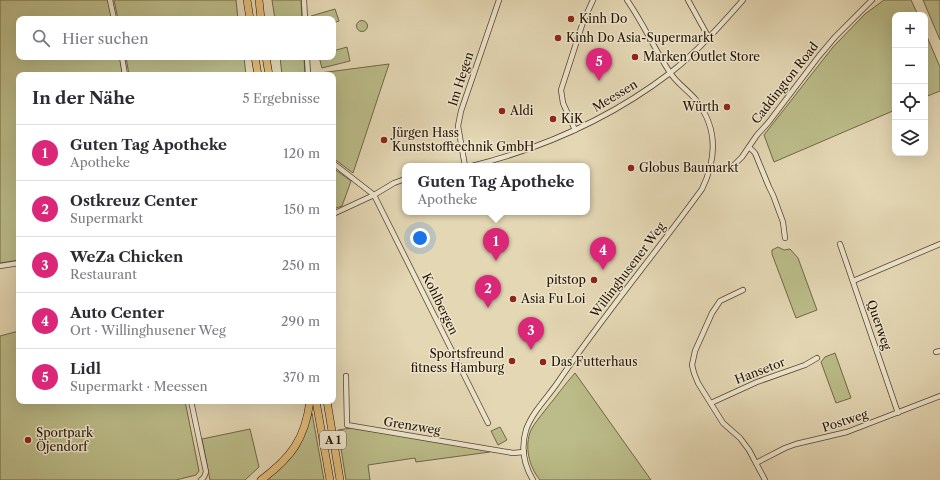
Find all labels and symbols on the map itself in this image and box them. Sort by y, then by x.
place label: Kinh Do [579,11,627,26]
marker: Kinh Do [566,14,576,24]
place label: Kinh Do Asia-Supermarkt [566,30,715,45]
marker: Kinh Do Asia-Supermarkt [553,33,563,43]
street label: Caddington Road [748,38,822,127]
pin: 5 [586,48,612,81]
street label: Im Hegen [445,49,476,108]
place label: Marken Outlet Store [643,49,760,64]
marker: Marken Outlet Store [630,52,640,62]
street label: Meessen [589,76,640,115]
place label: Würth [682,99,719,114]
marker: Würth [722,102,732,112]
place label: Aldi [509,103,534,118]
marker: Aldi [497,106,507,116]
place label: KiK [561,111,584,126]
marker: KiK [548,114,558,124]
place label: Jürgen Hass Kunststofftechnik GmbH [390,125,534,154]
marker: Jürgen Hass Kunststofftechnik GmbH [379,135,389,145]
place label: Globus Baumarkt [639,160,739,175]
marker: Globus Baumarkt [626,163,636,173]
street label: Willinghusener Weg [586,219,669,321]
your location [410,228,430,248]
pin: 1 [483,228,509,261]
pin: 4 [590,237,616,270]
street label: Kohlbergen [419,270,462,338]
place label: pitstop [547,272,586,287]
pin: 2 [475,275,501,308]
marker: pitstop [589,275,599,285]
place label: Asia Fu Loi [520,291,586,306]
marker: Asia Fu Loi [508,294,518,304]
street label: Querweg [864,298,895,352]
pin: 3 [518,317,544,350]
place label: Sportsfreund fitness Hamburg [411,346,505,375]
place label: Das Futterhaus [551,354,637,369]
street label: Hansetor [733,354,787,387]
marker: Sportsfreund fitness Hamburg [507,356,517,366]
marker: Das Futterhaus [538,357,548,367]
street label: Postweg [820,406,870,435]
street label: Grenzweg [382,414,442,438]
place label: Sportpark Öjendorf [36,425,94,454]
road number: A 1 [320,431,346,449]
marker: Sportpark Öjendorf [23,435,33,445]

